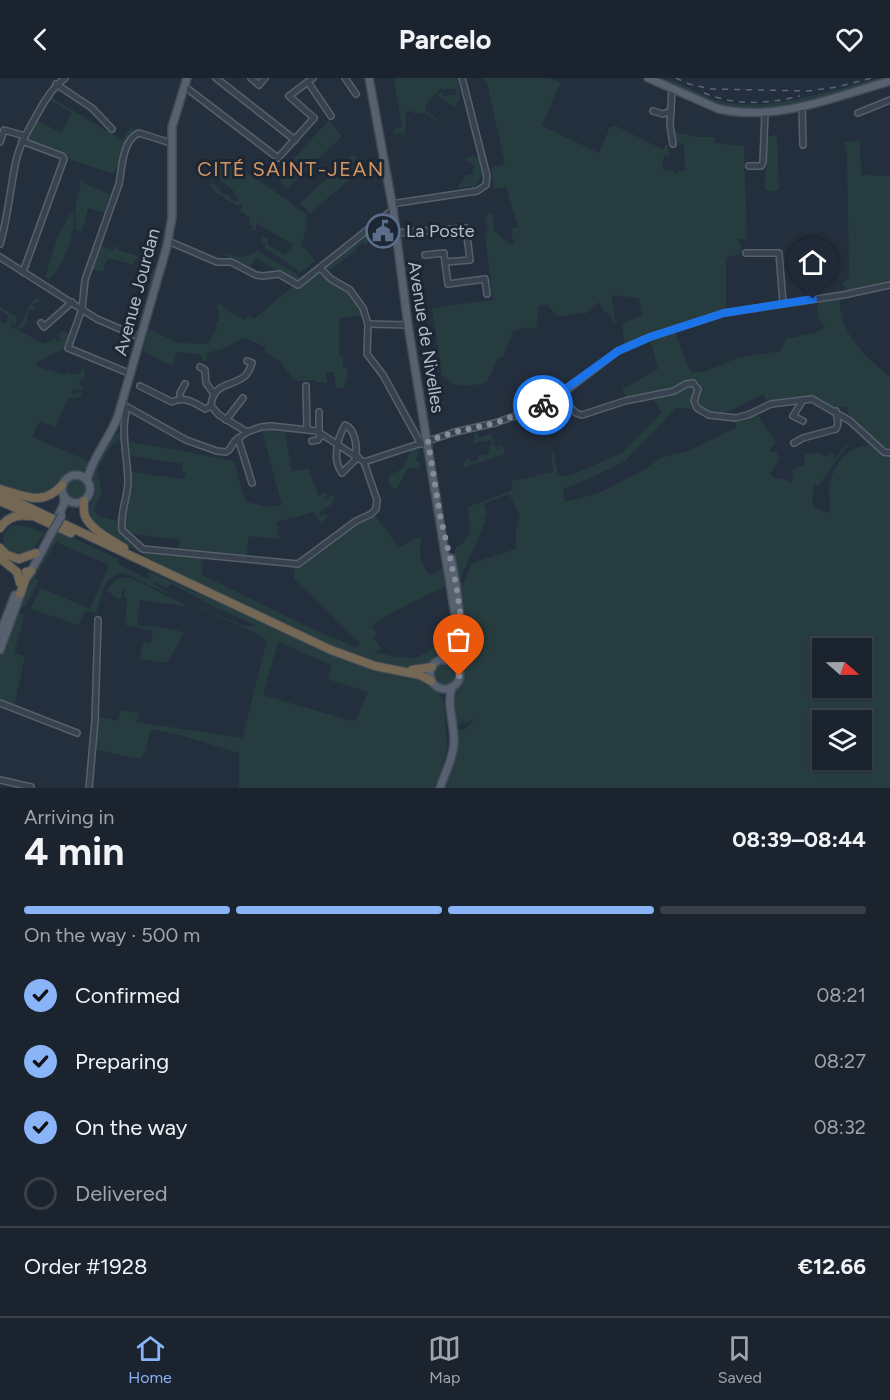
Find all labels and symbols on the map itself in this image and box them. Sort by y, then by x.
district label: CITÉ SAINT-JEAN [197,157,385,181]
public building icon: La Poste [365,213,401,249]
place label: La Poste [406,220,475,242]
street label: Avenue Jourdan [109,226,165,358]
pin [787,237,838,299]
street label: Avenue de Nivelles [403,260,449,414]
courier [513,375,573,435]
pin [433,614,484,676]
north arrow [812,638,872,698]

